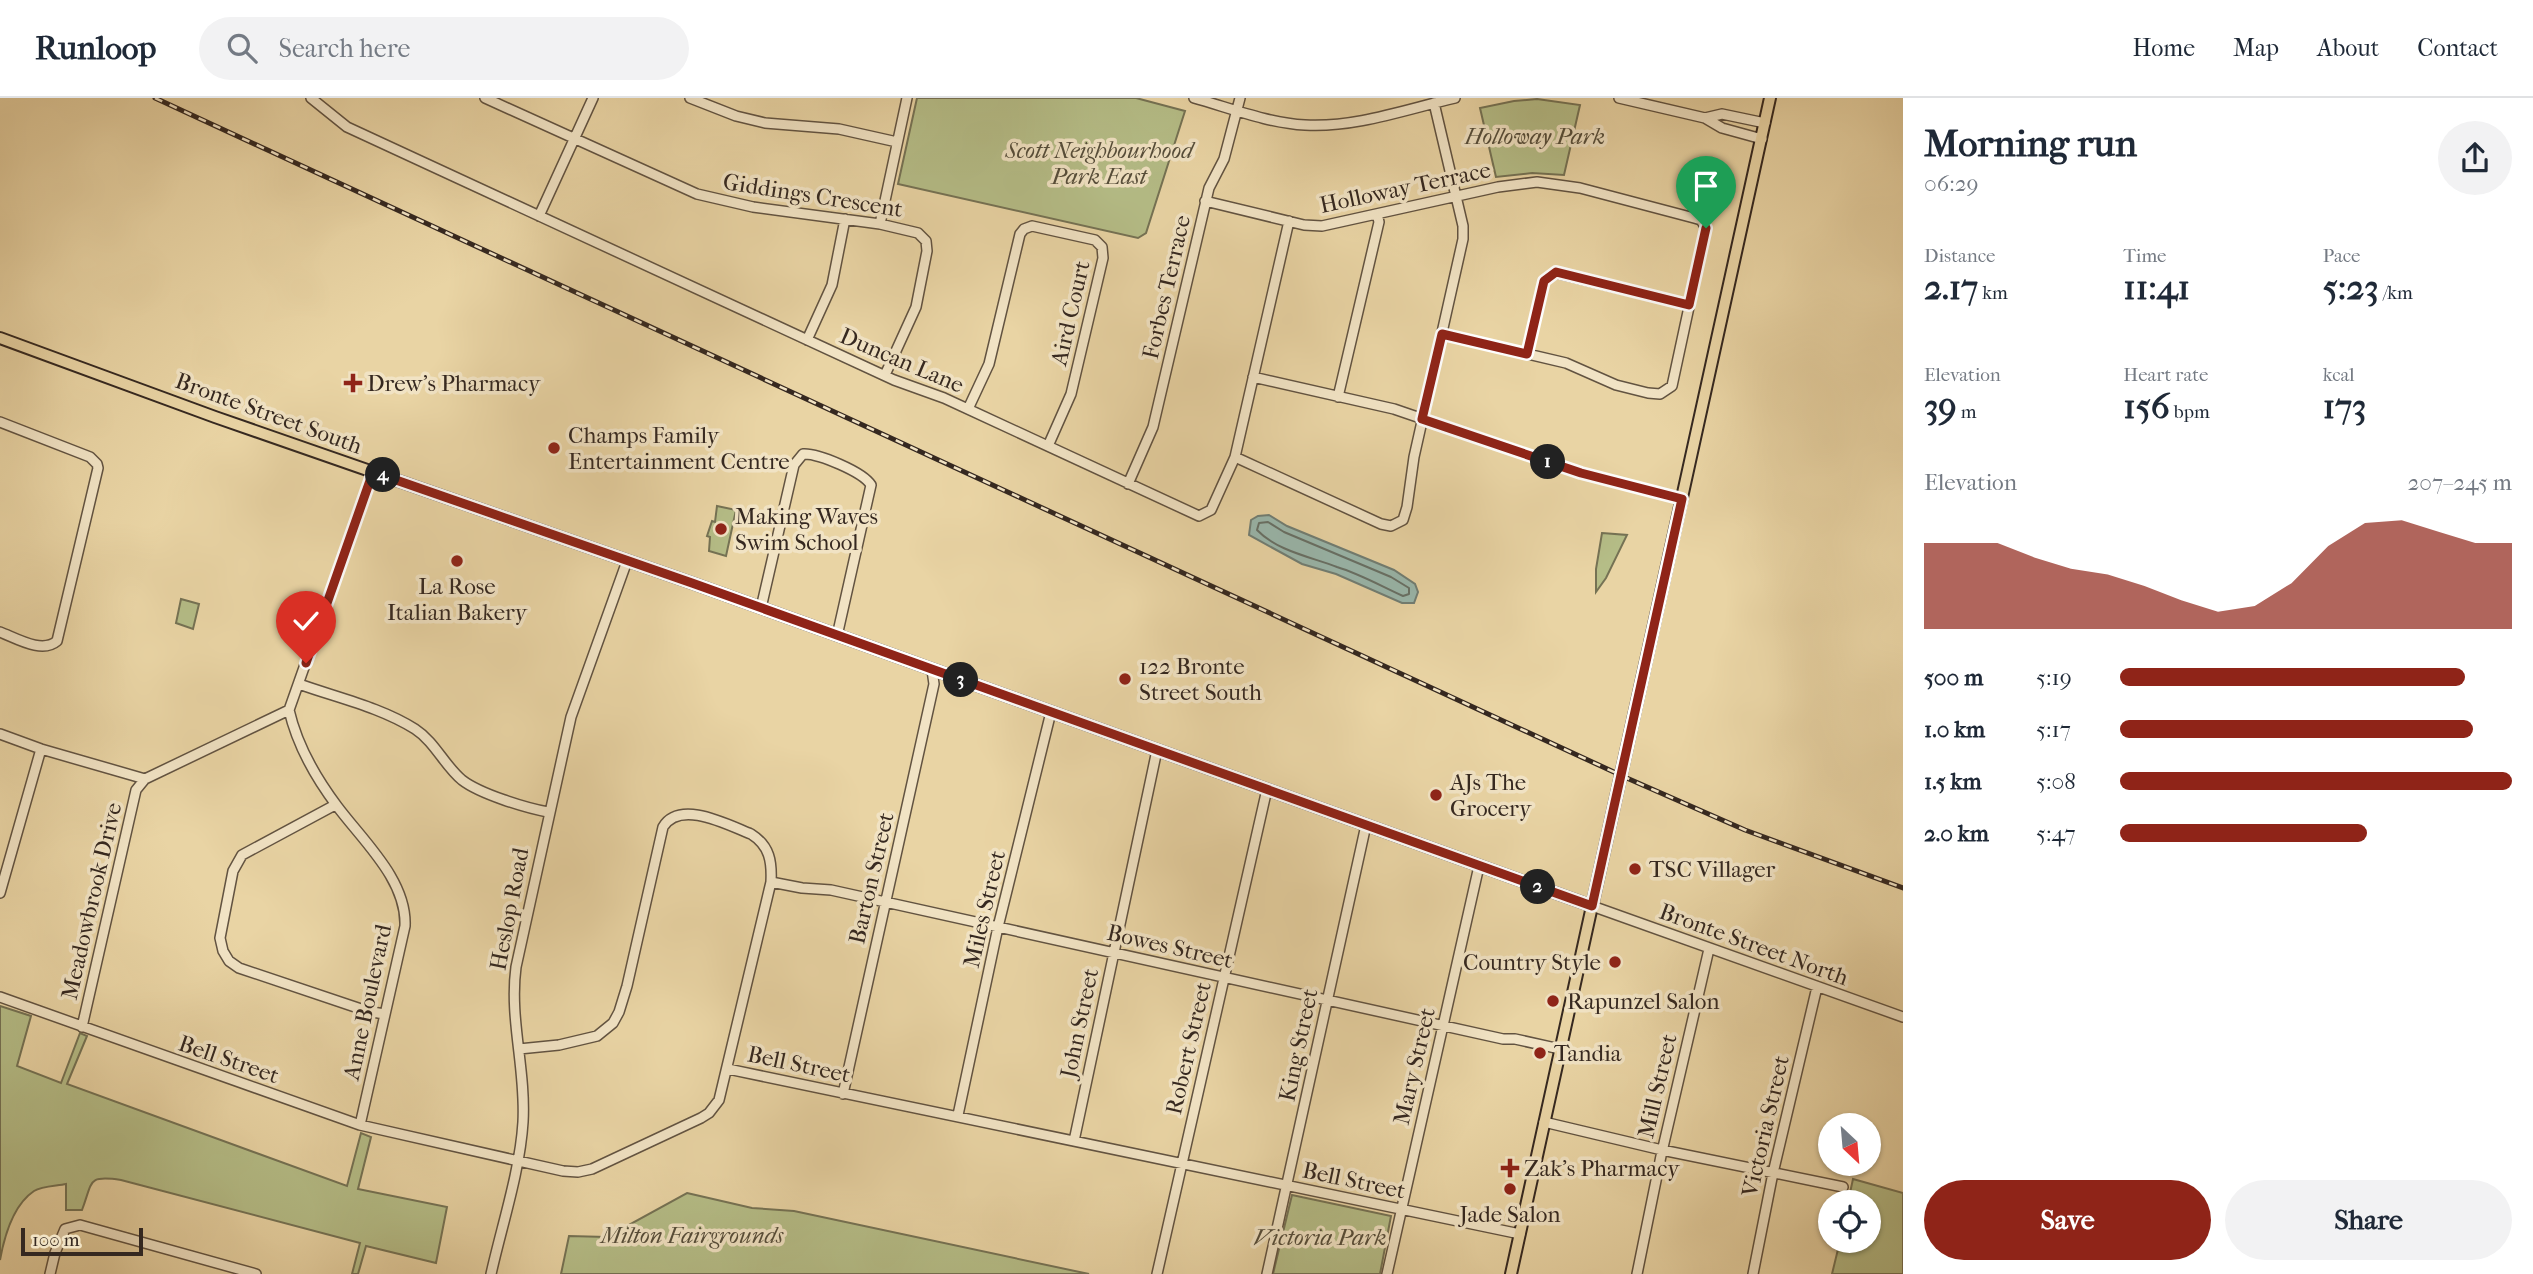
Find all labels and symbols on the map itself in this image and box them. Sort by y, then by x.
park label: Holloway Park [1464,123,1605,150]
park label: Scott Neighbourhood Park East [1004,137,1196,190]
street label: Holloway Terrace [1317,156,1493,219]
pin [1676,156,1736,228]
street label: Giddings Crescent [721,168,905,223]
street label: Forbes Terrace [1137,212,1196,362]
street label: Aird Court [1045,258,1096,369]
street label: Duncan Lane [836,322,968,399]
street label: Bronte Street South [172,367,366,460]
place label: Drew's Pharmacy [367,370,541,397]
marker: Drew's Pharmacy [345,375,361,391]
place label: Champs Family Entertainment Centre [568,422,790,475]
marker: Champs Family Entertainment Centre [546,440,562,456]
pin: 1 [1530,444,1566,480]
pin: 4 [366,458,400,492]
place label: Making Waves Swim School [735,503,878,556]
marker: Making Waves Swim School [713,521,729,537]
marker: La Rose Italian Bakery [449,553,465,569]
place label: La Rose Italian Bakery [387,573,528,626]
pin [276,591,336,663]
place label: 122 Bronte Street South [1139,653,1262,706]
pin: 3 [944,662,978,698]
marker: 122 Bronte Street South [1117,671,1133,687]
place label: AJs The Grocery [1449,769,1532,822]
marker: AJs The Grocery [1428,787,1444,803]
street label: Meadowbrook Drive [56,800,127,1002]
street label: Barton Street [843,810,900,947]
street label: Heslop Road [484,845,535,973]
street label: Miles Street [958,848,1011,970]
place label: TSC Villager [1649,856,1776,883]
marker: TSC Villager [1627,861,1643,877]
pin: 2 [1520,870,1556,904]
street label: Bronte Street North [1656,898,1852,991]
street label: Bowes Street [1104,919,1235,974]
street label: Anne Boulevard [338,921,397,1083]
place label: Country Style [1463,949,1601,976]
marker: Country Style [1607,954,1623,970]
street label: John Street [1054,966,1104,1082]
street label: Robert Street [1160,979,1217,1117]
street label: King Street [1273,986,1324,1104]
place label: Rapunzel Salon [1567,988,1720,1015]
marker: Rapunzel Salon [1545,993,1561,1009]
street label: Mary Street [1388,1005,1441,1127]
street label: Bell Street [175,1030,283,1089]
street label: Mill Street [1632,1031,1683,1141]
street label: Bell Street [745,1040,853,1089]
place label: Tandia [1554,1040,1622,1067]
marker: Tandia [1532,1045,1548,1061]
street label: Victoria Street [1736,1053,1795,1200]
north arrow [1818,1113,1881,1176]
place label: Zak's Pharmacy [1524,1155,1680,1182]
street label: Bell Street [1300,1156,1408,1205]
marker: Zak's Pharmacy [1502,1160,1518,1176]
marker: Jade Salon [1502,1181,1518,1197]
place label: Jade Salon [1457,1201,1561,1228]
park label: Milton Fairgrounds [599,1222,784,1249]
park label: Victoria Park [1253,1224,1387,1251]
scale bar [21,1225,144,1257]

